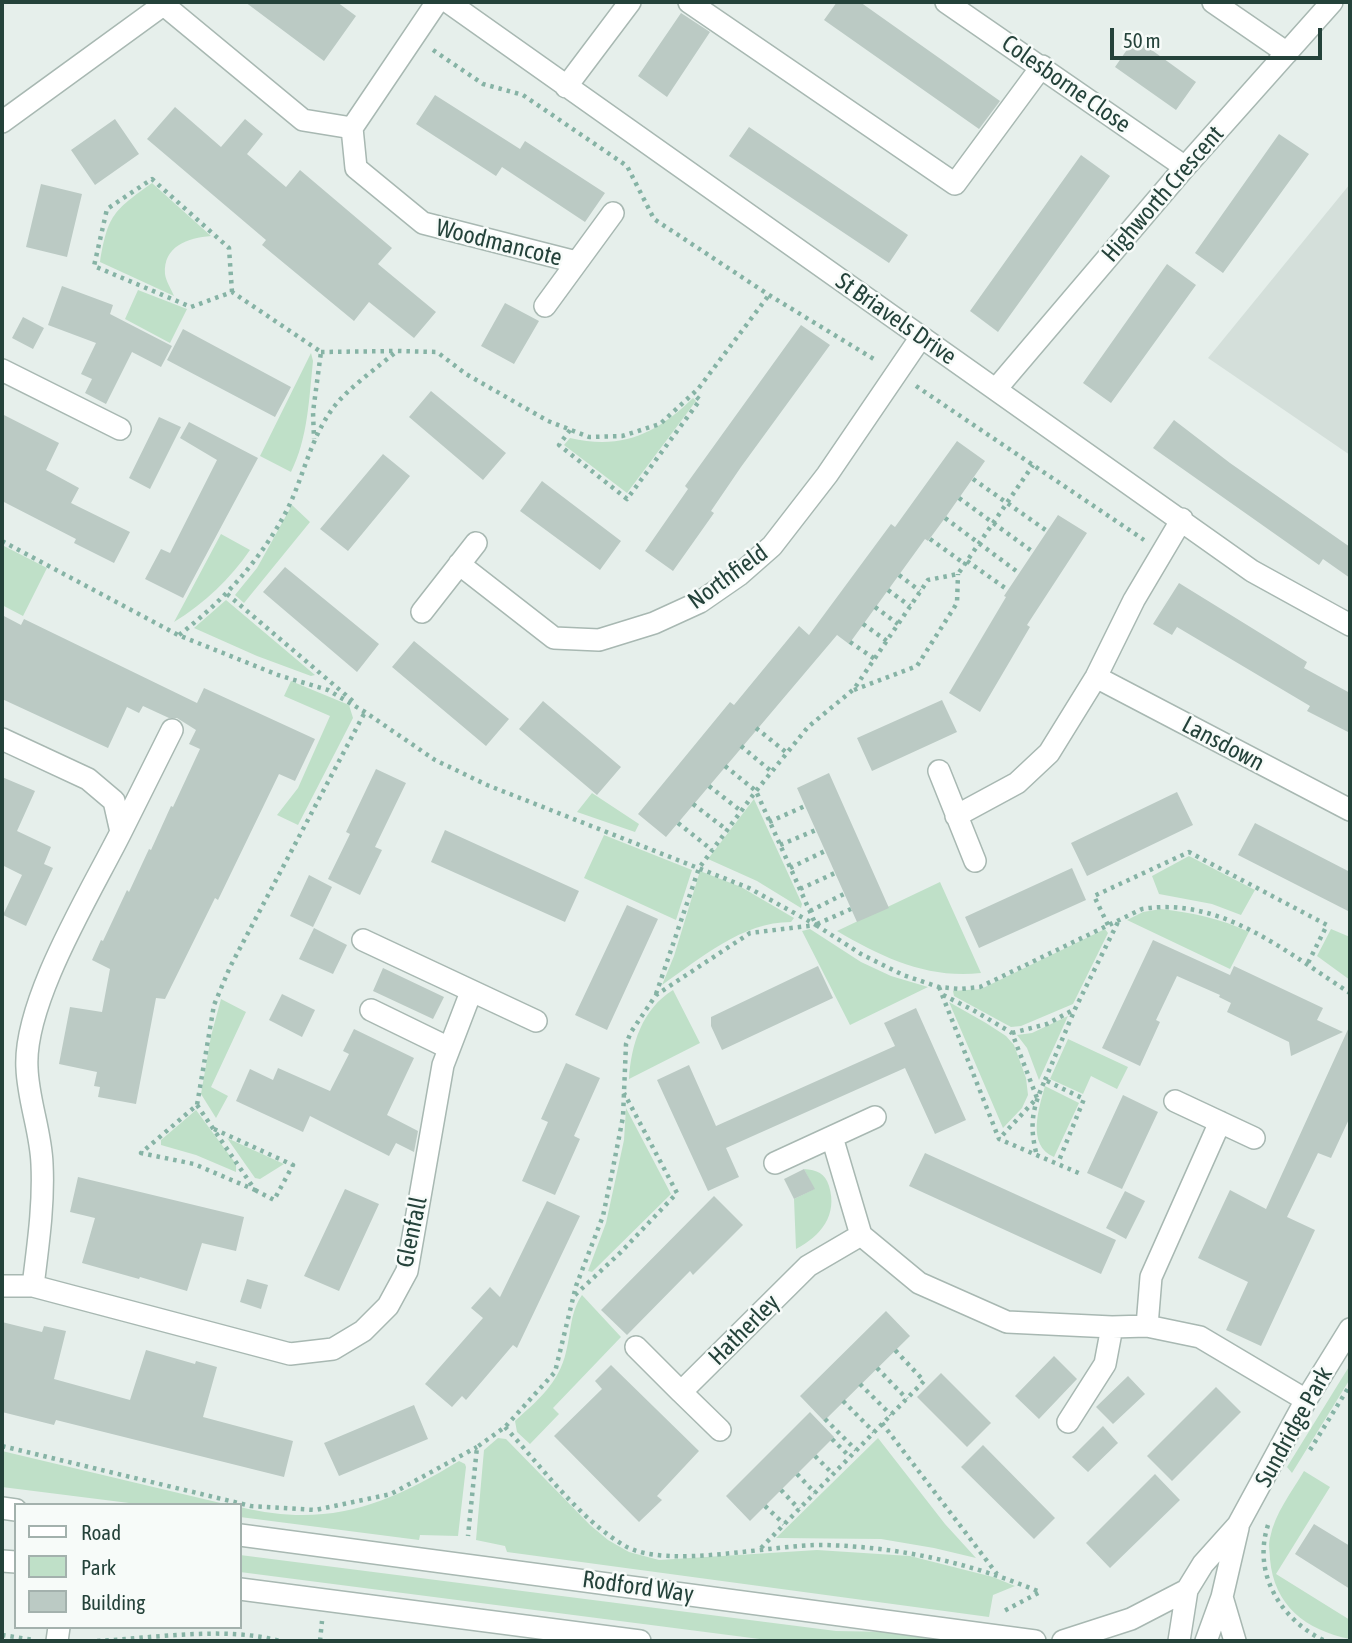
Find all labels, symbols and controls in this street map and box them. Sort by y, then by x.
scale bar [1114,14,1326,58]
text: 50 m [1123,28,1161,52]
street label: Colesborne Close [996,29,1136,139]
street label: Highworth Crescent [1096,120,1230,268]
street label: Woodmancote [433,213,565,273]
street label: St Briavels Drive [830,267,962,371]
street label: Northfield [683,538,773,616]
street label: Lansdown [1177,710,1269,778]
street label: Glenfall [390,1194,434,1270]
street label: Hatherley [703,1289,785,1371]
street label: Sundridge Park [1249,1362,1339,1492]
legend [14,1503,242,1629]
text: Road [81,1520,121,1544]
text: Park [81,1555,116,1579]
street label: Rodford Way [581,1565,695,1609]
text: Building [81,1590,145,1614]

